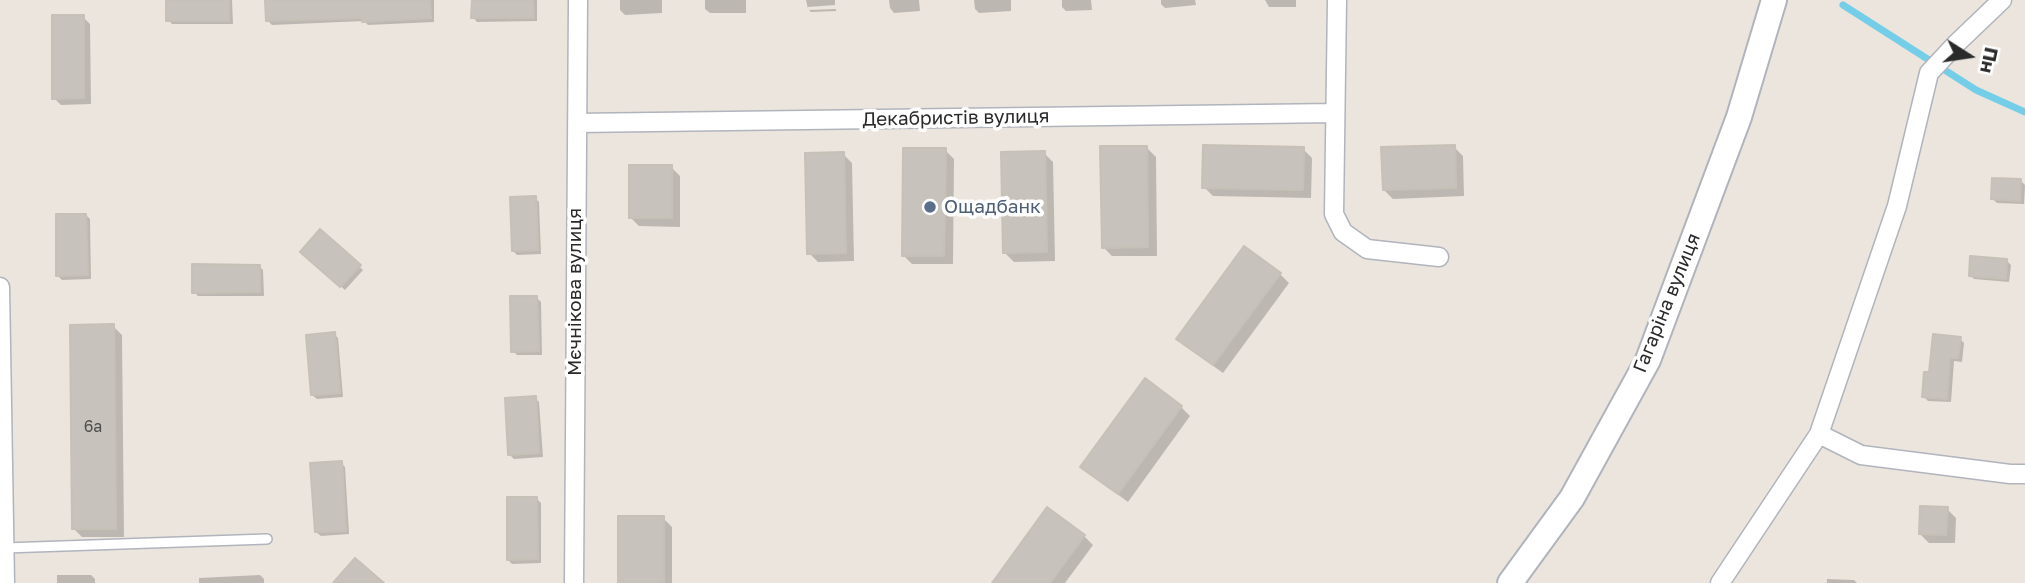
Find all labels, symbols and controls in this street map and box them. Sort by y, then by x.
north arrow [1934,21,2004,91]
text: Пн [1976,45,2004,76]
street label: Декабристів вулиця [862,105,1050,131]
place label: Ощадбанк [944,196,1041,218]
marker: Ощадбанк [922,199,938,215]
street label: Мєчнікова вулиця [564,208,586,376]
street label: Гагаріна вулиця [1629,230,1705,376]
house number: 6а [84,417,102,437]

